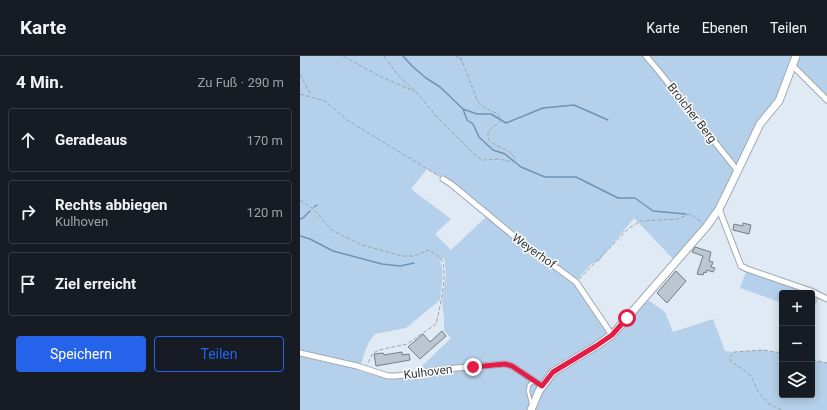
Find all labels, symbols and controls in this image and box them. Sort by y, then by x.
text: Karte [20,16,66,39]
text: Karte [646,20,680,36]
text: Ebenen [702,20,748,36]
text: Teilen [770,20,807,36]
text: 4 Min. [16,72,64,92]
text: Zu Fuß · 290 m [198,75,284,90]
street label: Broicher Berg [664,80,720,146]
icon: ahead [17,129,39,151]
text: Geradeaus [55,131,127,149]
text: 170 m [246,133,283,148]
text: Rechts abbiegen [55,196,168,214]
icon: right [17,201,39,223]
text: 120 m [246,205,283,220]
text: Kulhoven [55,214,108,229]
street label: Weyerhof [509,231,559,272]
icon: arrive [17,273,39,295]
text: Ziel erreicht [55,275,136,293]
map controls [779,290,815,398]
button: + [779,290,815,326]
route start [618,309,636,327]
button: − [779,326,815,362]
button: Speichern [16,336,146,372]
button: Teilen [154,336,284,372]
route end [464,358,482,376]
street label: Kulhoven [403,362,453,382]
button: layers [779,362,815,398]

